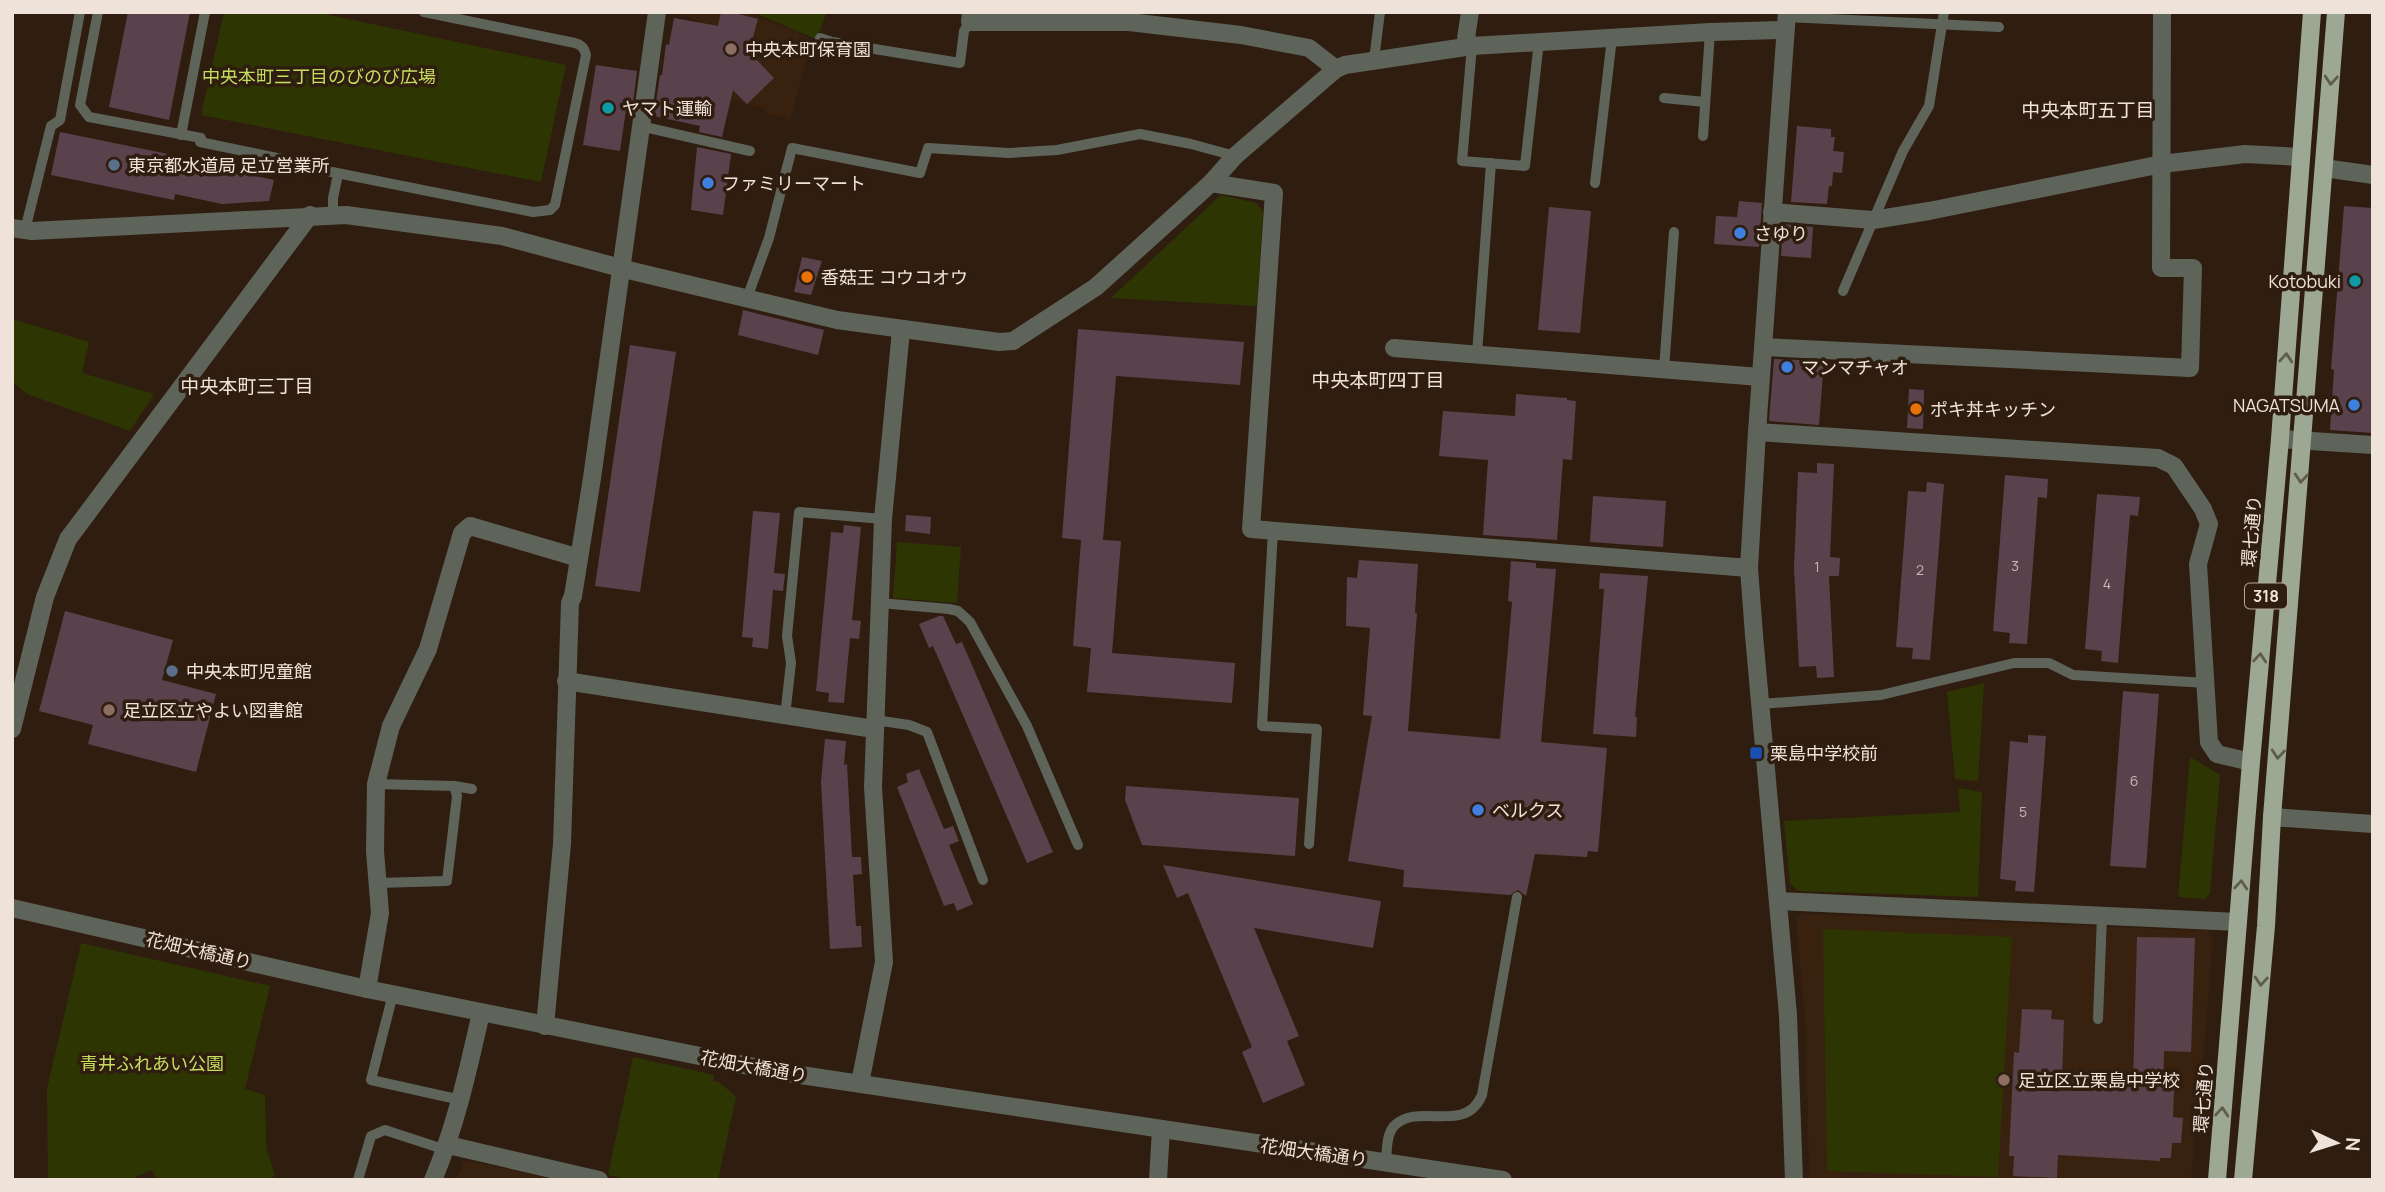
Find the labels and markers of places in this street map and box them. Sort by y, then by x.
place label: 中央本町保育園 [745,37,871,61]
marker: 中央本町保育園 [723,41,739,57]
place label: ヤマト運輸 [622,96,712,120]
marker: ヤマト運輸 [600,100,616,116]
place label: 東京都水道局 足立営業所 [128,153,330,177]
marker: 東京都水道局 足立営業所 [106,157,122,173]
place label: ファミリーマート [722,171,866,195]
marker: ファミリーマート [700,175,716,191]
place label: さゆり [1754,221,1808,245]
marker: さゆり [1732,225,1748,241]
place label: 香菇王 コウコオウ [821,265,968,289]
marker: 香菇王 コウコオウ [799,269,815,285]
place label: Kotobuki [2268,269,2341,293]
marker: Kotobuki [2347,273,2363,289]
place label: マンマチャオ [1801,355,1909,379]
marker: マンマチャオ [1779,359,1795,375]
place label: NAGATSUMA [2233,393,2341,417]
place label: ポキ丼キッチン [1930,397,2056,421]
marker: NAGATSUMA [2346,397,2362,413]
marker: ポキ丼キッチン [1908,401,1924,417]
place label: 中央本町児童館 [186,659,312,683]
marker: 中央本町児童館 [164,663,180,679]
place label: 足立区立やよい図書館 [123,698,303,722]
marker: 足立区立やよい図書館 [101,702,117,718]
place label: 栗島中学校前 [1770,741,1878,765]
marker: 栗島中学校前 [1748,745,1764,761]
place label: ベルクス [1492,798,1563,822]
marker: ベルクス [1470,802,1486,818]
place label: 足立区立栗島中学校 [2018,1068,2180,1092]
marker: 足立区立栗島中学校 [1996,1072,2012,1088]

